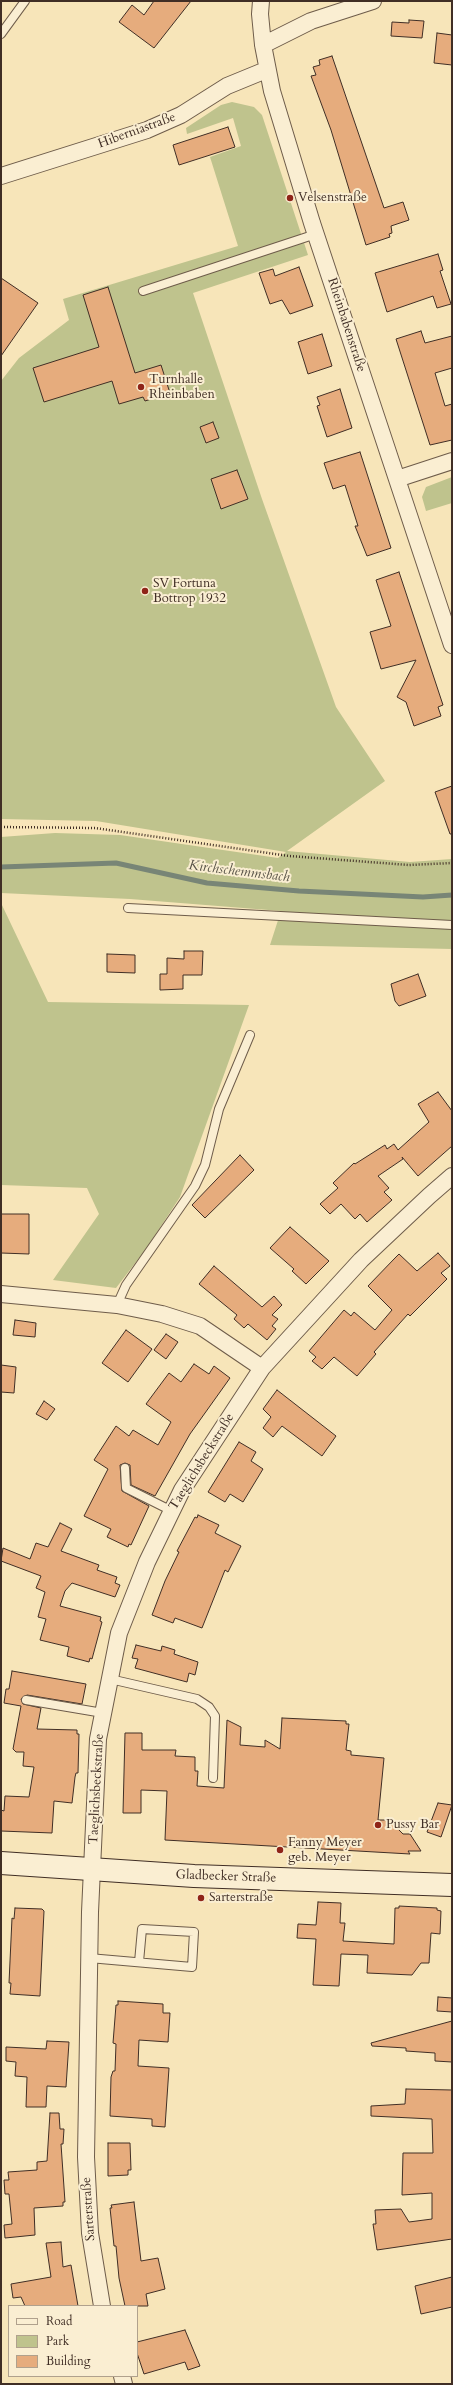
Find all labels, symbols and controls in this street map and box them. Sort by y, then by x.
street label: Hiberniastraße [96,110,178,152]
place label: Velsenstraße [298,190,367,206]
marker: Velsenstraße [285,193,295,203]
street label: Rheinbabenstraße [323,276,369,374]
place label: Turnhalle Rheinbaben [149,372,215,403]
marker: Turnhalle Rheinbaben [136,382,146,392]
place label: SV Fortuna Bottrop 1932 [153,576,226,607]
marker: SV Fortuna Bottrop 1932 [140,586,150,596]
water label: Kirchschemmsbach [188,857,290,887]
street label: Taeglichsbeckstraße [166,1411,238,1513]
street label: Taeglichsbeckstraße [86,1733,108,1845]
place label: Pussy Bar [386,1817,439,1833]
marker: Pussy Bar [373,1820,383,1830]
place label: Fanny Meyer geb. Meyer [288,1835,362,1866]
marker: Fanny Meyer geb. Meyer [275,1845,285,1855]
street label: Gladbecker Straße [175,1867,277,1887]
place label: Sarterstraße [209,1890,273,1906]
marker: Sarterstraße [196,1893,206,1903]
street label: Sarterstraße [79,2176,99,2242]
legend [8,2305,138,2377]
text: Road [46,2313,72,2329]
text: Park [46,2333,69,2349]
text: Building [46,2353,90,2369]

